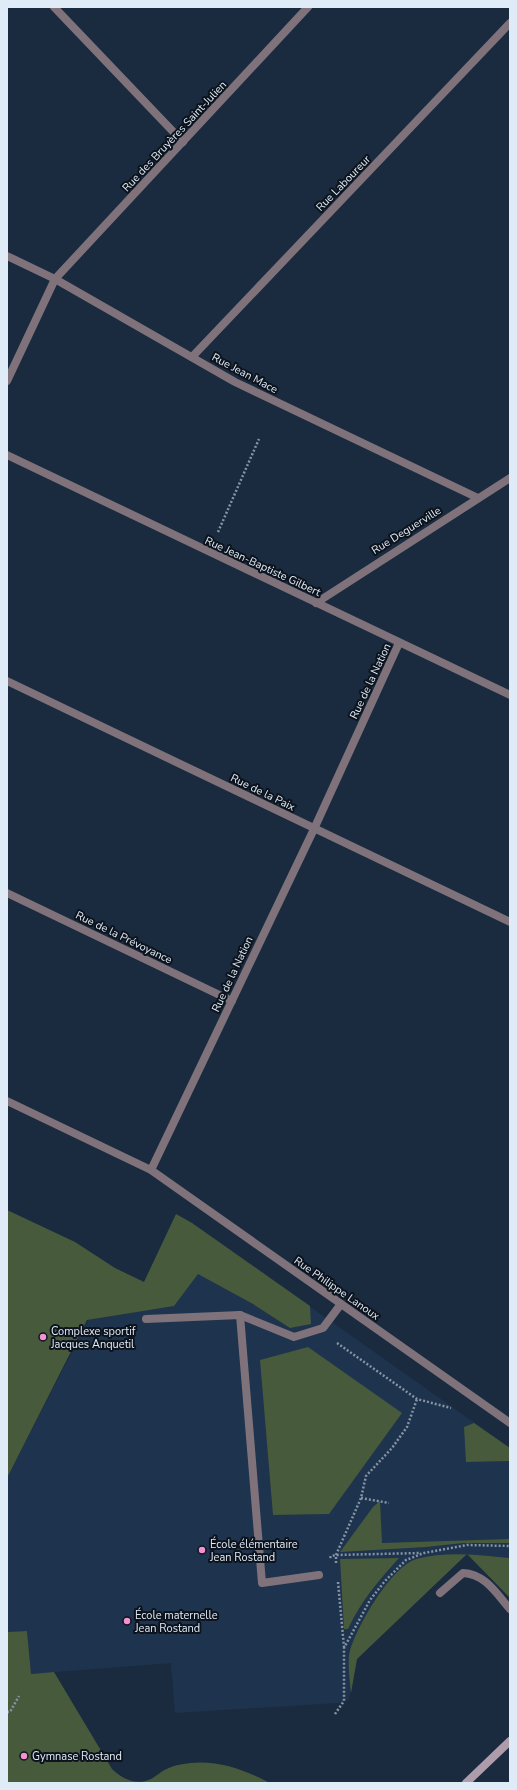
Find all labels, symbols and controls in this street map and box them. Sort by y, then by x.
street label: Rue des Bruyères Saint-Julien [119,78,230,195]
street label: Rue Laboureur [313,152,374,215]
street label: Rue Jean Mace [209,350,280,397]
street label: Rue Deguerville [369,503,444,558]
street label: Rue Jean-Baptiste Gilbert [202,533,323,600]
street label: Rue de la Nation [346,641,395,722]
street label: Rue de la Paix [228,770,298,815]
street label: Rue de la Prévoyance [73,908,175,967]
street label: Rue de la Nation [208,934,257,1015]
street label: Rue Philippe Lanoux [291,1253,383,1324]
place label: Complexe sportif Jacques Anquetil [50,1324,136,1352]
marker: Complexe sportif Jacques Anquetil [38,1332,48,1342]
place label: École élémentaire Jean Rostand [209,1536,298,1565]
marker: École élémentaire Jean Rostand [197,1545,207,1555]
place label: École maternelle Jean Rostand [134,1607,218,1636]
marker: École maternelle Jean Rostand [122,1616,132,1626]
place label: Gymnase Rostand [32,1749,122,1764]
marker: Gymnase Rostand [19,1751,29,1761]

